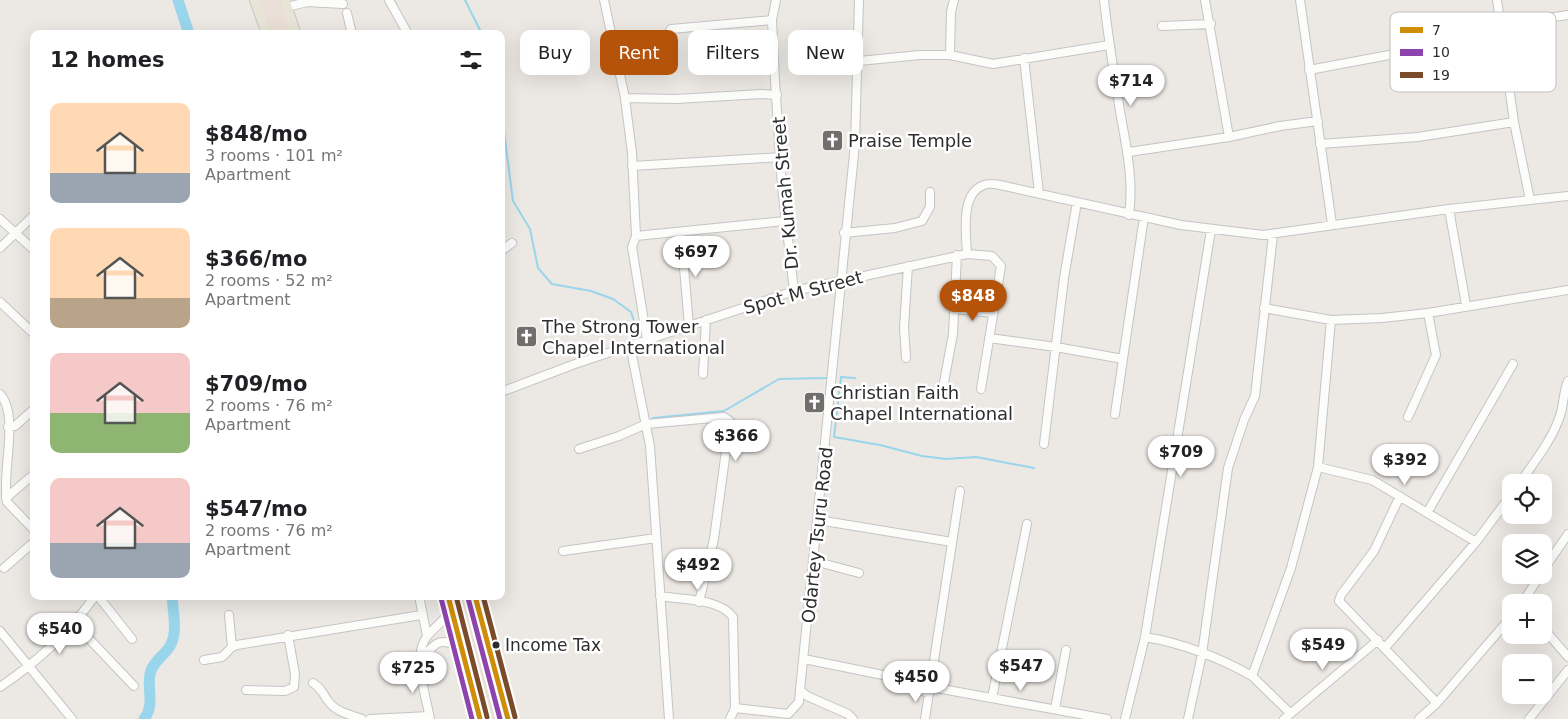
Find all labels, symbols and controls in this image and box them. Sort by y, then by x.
legend [1390,12,1556,92]
text: 7 [1432,22,1441,38]
chip: Buy [520,30,590,75]
chip: Rent [600,30,678,75]
chip: Filters [688,30,778,75]
chip: New [788,30,863,75]
text: 10 [1432,44,1450,60]
icon: filters [457,46,485,74]
text: 12 homes [50,48,165,72]
pin: $714 [1101,64,1161,107]
text: 19 [1432,67,1450,83]
text: $714 [1109,71,1153,90]
street label: Dr. Kumah Street [768,115,802,271]
text: $848/mo [205,122,307,146]
icon: home [90,123,150,183]
church icon: Praise Temple [820,128,844,152]
place label: Praise Temple [848,130,972,151]
text: 3 rooms · 101 m² [205,146,343,165]
text: Apartment [205,165,291,184]
pin: $697 [666,236,726,278]
text: $697 [674,242,718,261]
text: $366/mo [205,247,307,271]
icon: home [90,248,150,308]
street label: Spot M Street [741,266,865,318]
text: 2 rooms · 52 m² [205,271,333,290]
pin: $848 [943,280,1003,322]
text: $848 [951,286,995,305]
text: Apartment [205,290,291,309]
place label: The Strong Tower Chapel International [541,316,725,358]
church icon: The Strong Tower Chapel International [514,324,538,348]
text: $709/mo [205,372,307,396]
icon: home [90,373,150,433]
place label: Christian Faith Chapel International [830,382,1013,424]
church icon: Christian Faith Chapel International [802,390,826,414]
text: 2 rooms · 76 m² [205,396,333,415]
text: Apartment [205,415,291,434]
pin: $366 [706,420,766,462]
text: $366 [714,426,758,445]
pin: $709 [1151,436,1211,478]
text: $709 [1159,442,1203,461]
pin: $392 [1375,444,1435,486]
street label: Odartey Tsuru Road [797,446,837,624]
text: $392 [1383,450,1427,469]
map controls [1502,474,1552,704]
button: locate [1502,474,1552,524]
text: $547/mo [205,497,307,521]
icon: home [90,498,150,558]
text: 2 rooms · 76 m² [205,521,333,540]
button: layers [1502,534,1552,584]
text: Apartment [205,540,291,559]
pin: $492 [668,548,728,591]
text: $492 [676,555,720,574]
button: + [1502,594,1552,644]
pin: $540 [30,612,90,655]
text: $540 [38,619,82,638]
pin: $549 [1293,628,1353,671]
place label: Income Tax [505,635,601,655]
text: $549 [1301,635,1345,654]
marker: Income Tax [491,640,501,650]
pin: $547 [991,650,1051,692]
pin: $725 [383,652,443,694]
button: − [1502,654,1552,704]
text: $547 [999,656,1043,675]
text: $725 [391,658,435,677]
pin: $450 [886,660,946,703]
text: $450 [894,667,938,686]

